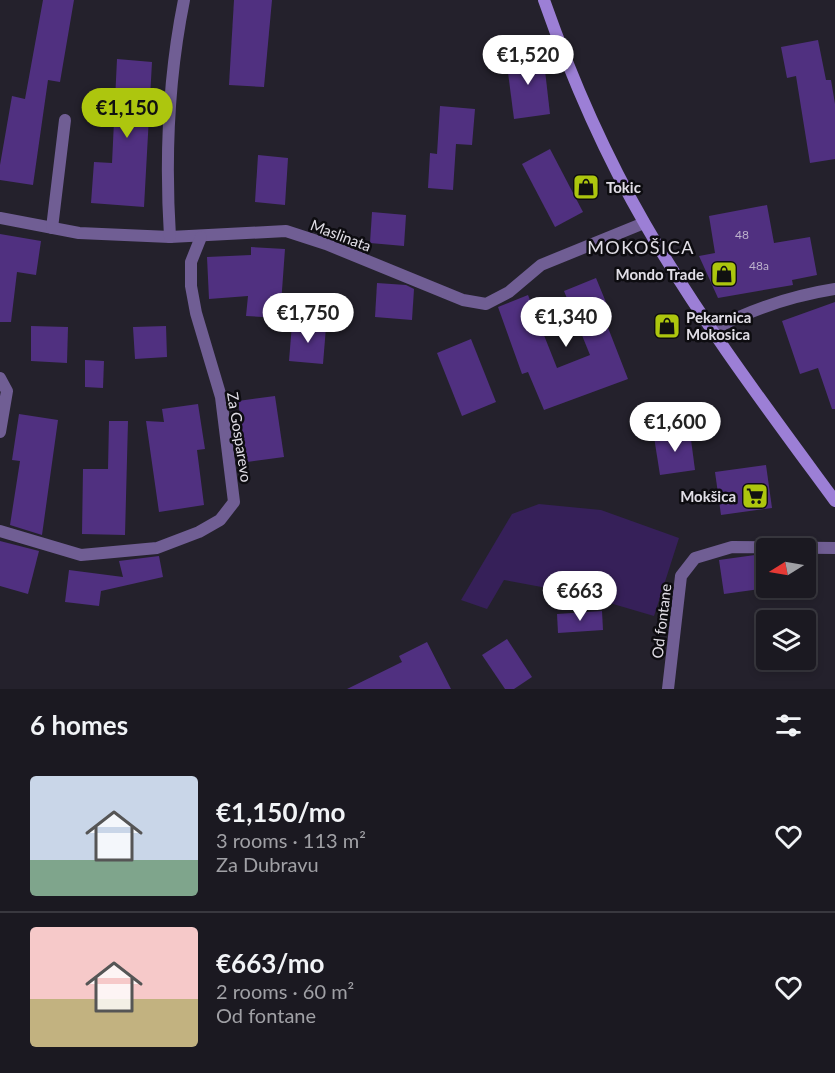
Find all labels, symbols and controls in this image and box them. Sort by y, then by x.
pin: €1,520 [479,35,577,86]
text: €1,520 [497,42,559,66]
pin: €1,150 [78,88,176,139]
text: €1,150 [96,95,158,119]
shop icon: Tokic [571,172,601,202]
place label: Tokic [606,178,641,196]
street label: Maslinata [308,215,374,255]
house number: 48 [735,227,749,242]
district label: MOKOŠICA [587,236,695,258]
house number: 48a [749,258,769,273]
shop icon: Mondo Trade [709,259,739,289]
place label: Mondo Trade [616,265,704,283]
pin: €1,750 [259,293,357,344]
pin: €1,340 [517,297,615,348]
text: €1,750 [277,300,339,324]
text: €1,340 [535,304,597,328]
place label: Pekarnica Mokosica [686,308,751,343]
shop icon: Pekarnica Mokosica [652,311,682,341]
street label: Za Gosparevo [224,391,256,483]
pin: €1,600 [626,402,724,453]
text: €1,600 [644,409,706,433]
supermarket icon: Mokšica [740,481,770,511]
place label: Mokšica [680,487,736,505]
north arrow [756,538,816,598]
map controls [756,538,816,670]
pin: €663 [544,571,616,622]
text: €663 [557,578,603,602]
street label: Od fontane [647,583,675,659]
button: layers [756,610,816,670]
text: 6 homes [30,709,128,741]
icon: filters [772,709,805,742]
text: €1,150/mo [216,796,346,828]
icon: home [78,800,150,872]
icon: heart [772,820,805,853]
text: 3 rooms · 113 m² [216,828,366,852]
text: Za Dubravu [216,852,319,876]
text: €663/mo [216,947,324,979]
icon: home [78,951,150,1023]
icon: heart [772,971,805,1004]
text: 2 rooms · 60 m² [216,979,354,1003]
text: Od fontane [216,1003,316,1027]

